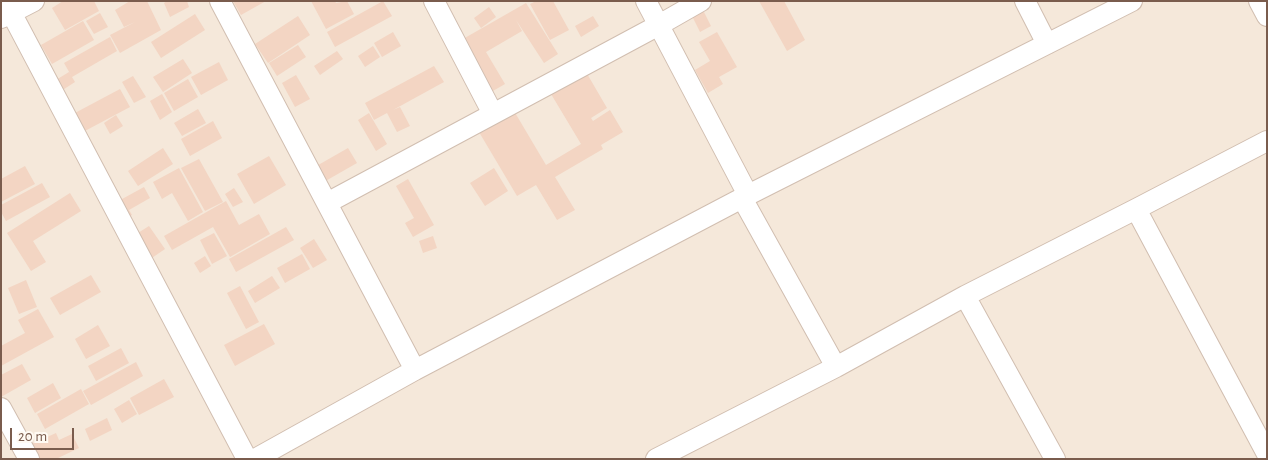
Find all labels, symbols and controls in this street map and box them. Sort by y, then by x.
scale bar [12,418,76,450]
text: 20 m [18,429,47,444]

